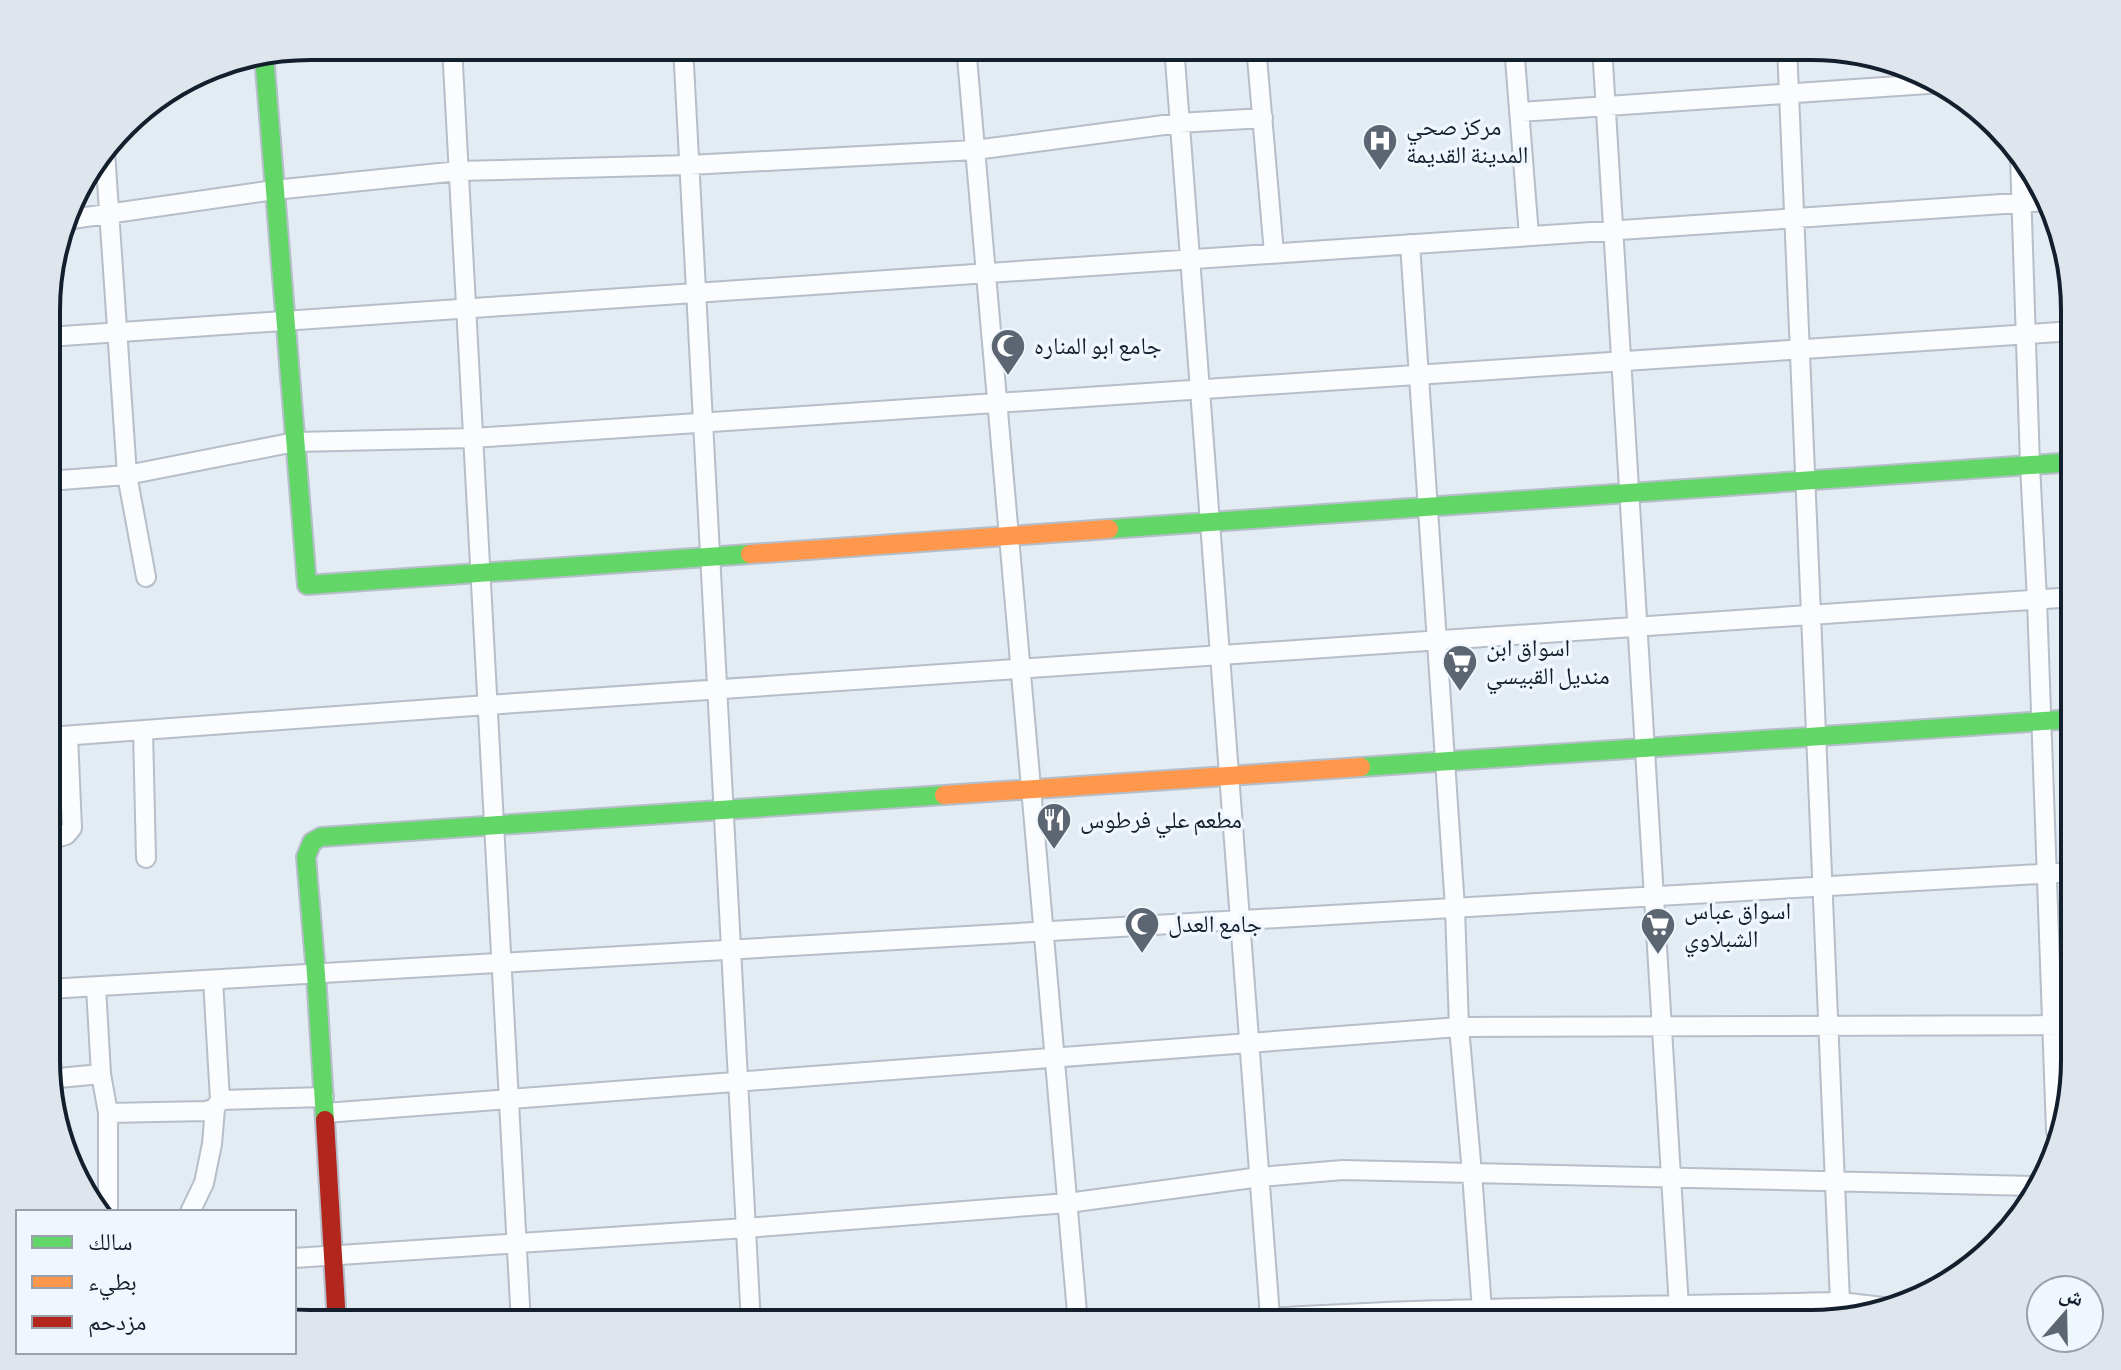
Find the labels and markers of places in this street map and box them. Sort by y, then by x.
place label: مركز صحي المدينة القديمة [1406,113,1528,170]
hospital icon: مركز صحي المدينة القديمة [1361,122,1399,172]
mosque icon: جامع ابو المناره [989,327,1027,377]
place label: جامع ابو المناره [1034,332,1162,361]
place label: اسواق ابن منديل القبيسي [1486,634,1610,695]
supermarket icon: اسواق ابن منديل القبيسي [1441,643,1479,693]
restaurant icon: مطعم علي فرطوس [1035,801,1073,851]
place label: مطعم علي فرطوس [1080,806,1242,839]
place label: اسواق عباس الشبلاوي [1684,897,1791,958]
mosque icon: جامع العدل [1123,905,1161,955]
supermarket icon: اسواق عباس الشبلاوي [1639,906,1677,956]
place label: جامع العدل [1168,910,1262,939]

